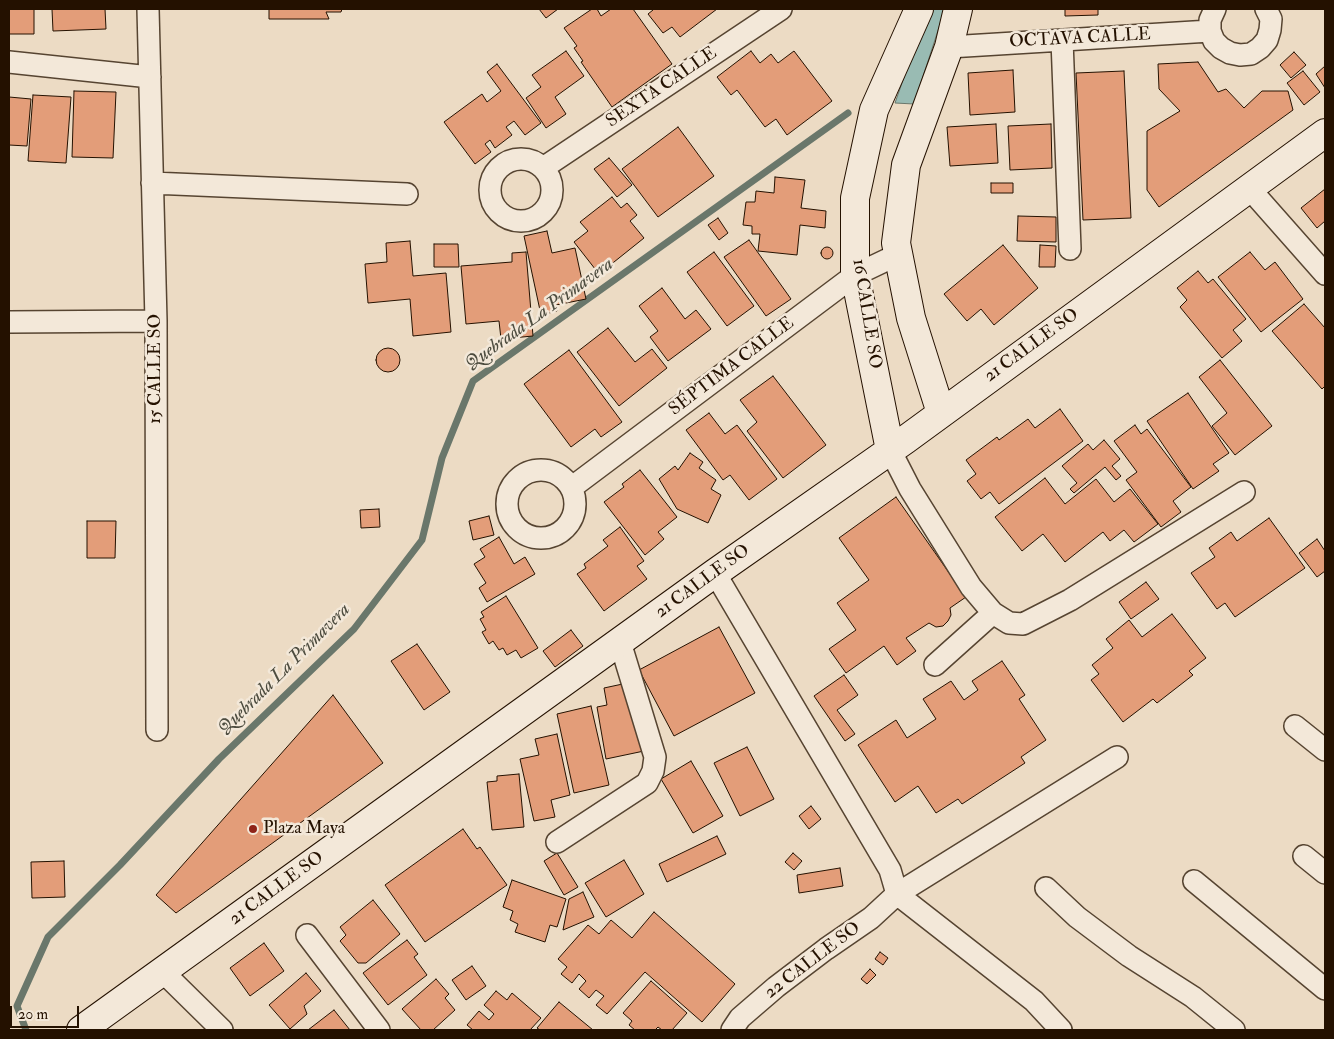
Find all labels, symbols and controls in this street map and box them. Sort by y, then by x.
street label: OCTAVA CALLE [1009,25,1151,53]
street label: SEXTA CALLE [603,43,721,133]
water label: Quebrada La Primavera [462,254,618,376]
street label: 16 CALLE SO [847,257,885,371]
street label: 21 CALLE SO [981,305,1083,387]
street label: SÉPTIMA CALLE [665,313,799,421]
street label: 15 CALLE SO [145,314,167,424]
street label: 21 CALLE SO [652,541,754,623]
water label: Quebrada La Primavera [214,599,356,741]
place label: Plaza Maya [263,818,345,840]
marker: Plaza Maya [247,823,259,835]
street label: 21 CALLE SO [226,848,328,930]
street label: 22 CALLE SO [761,918,865,1004]
scale bar [12,996,81,1028]
text: 20 m [18,1005,48,1024]

